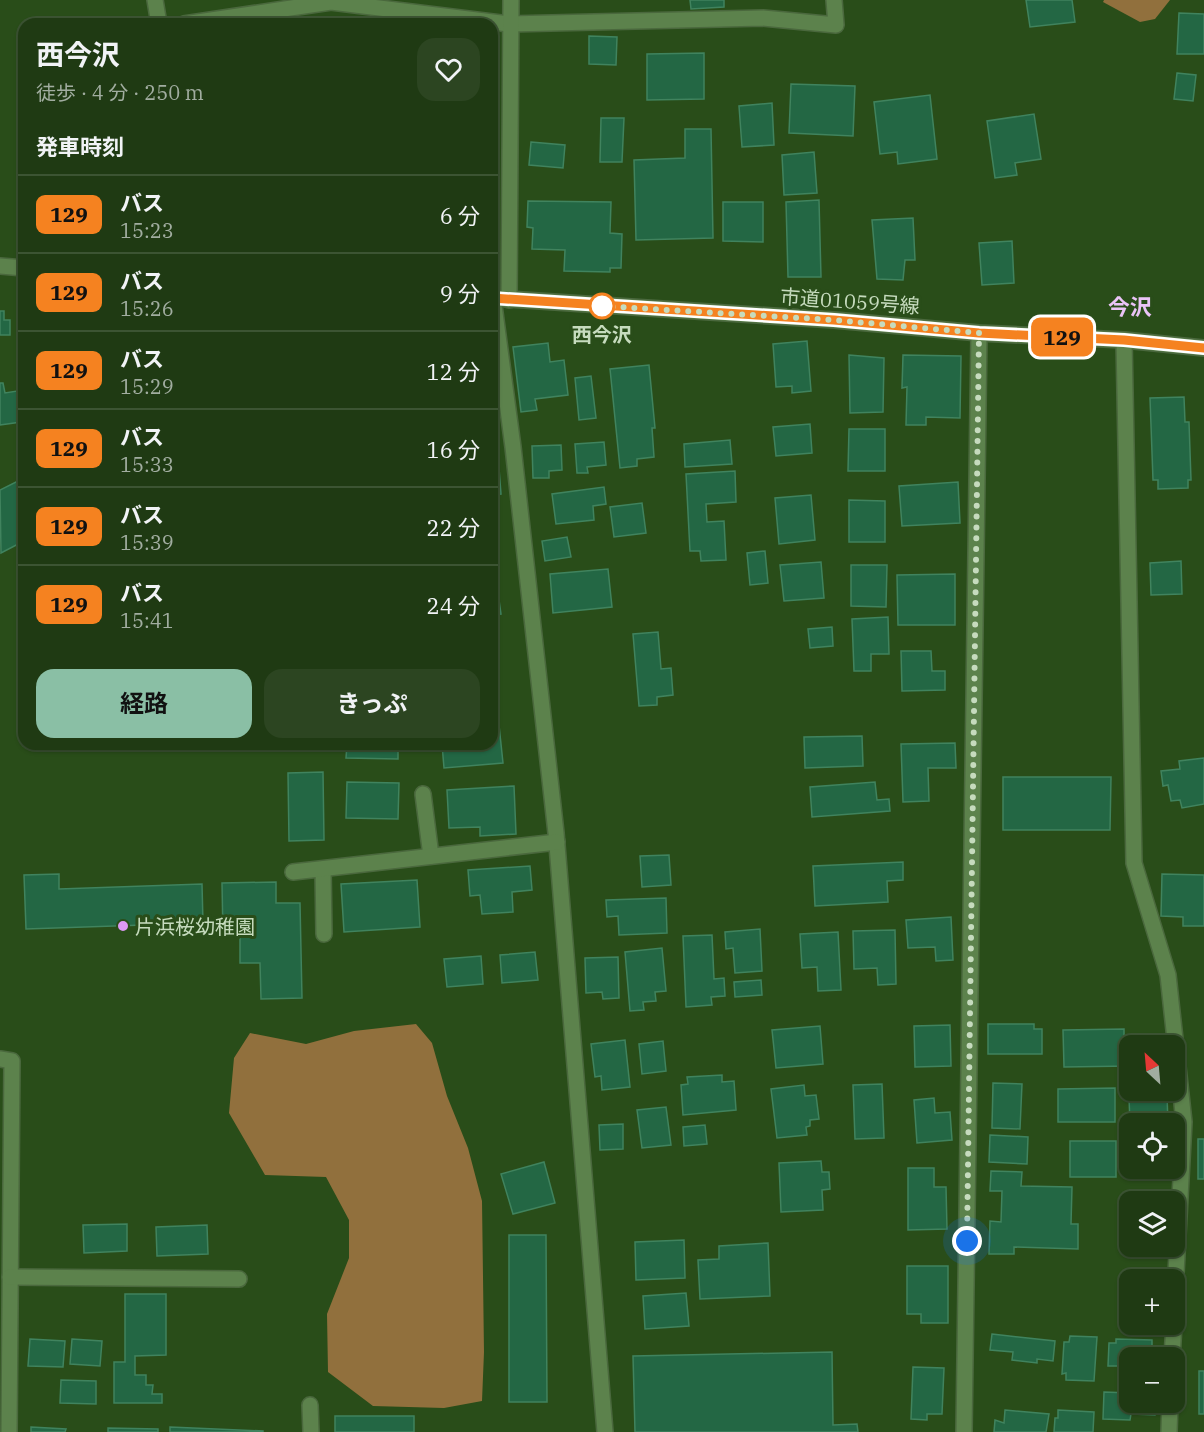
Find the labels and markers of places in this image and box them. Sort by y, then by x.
marker: 西今沢 [589,293,615,319]
place label: 西今沢 [572,321,632,348]
place label: 片浜桜幼稚園 [135,913,255,940]
marker: 片浜桜幼稚園 [116,919,130,933]

